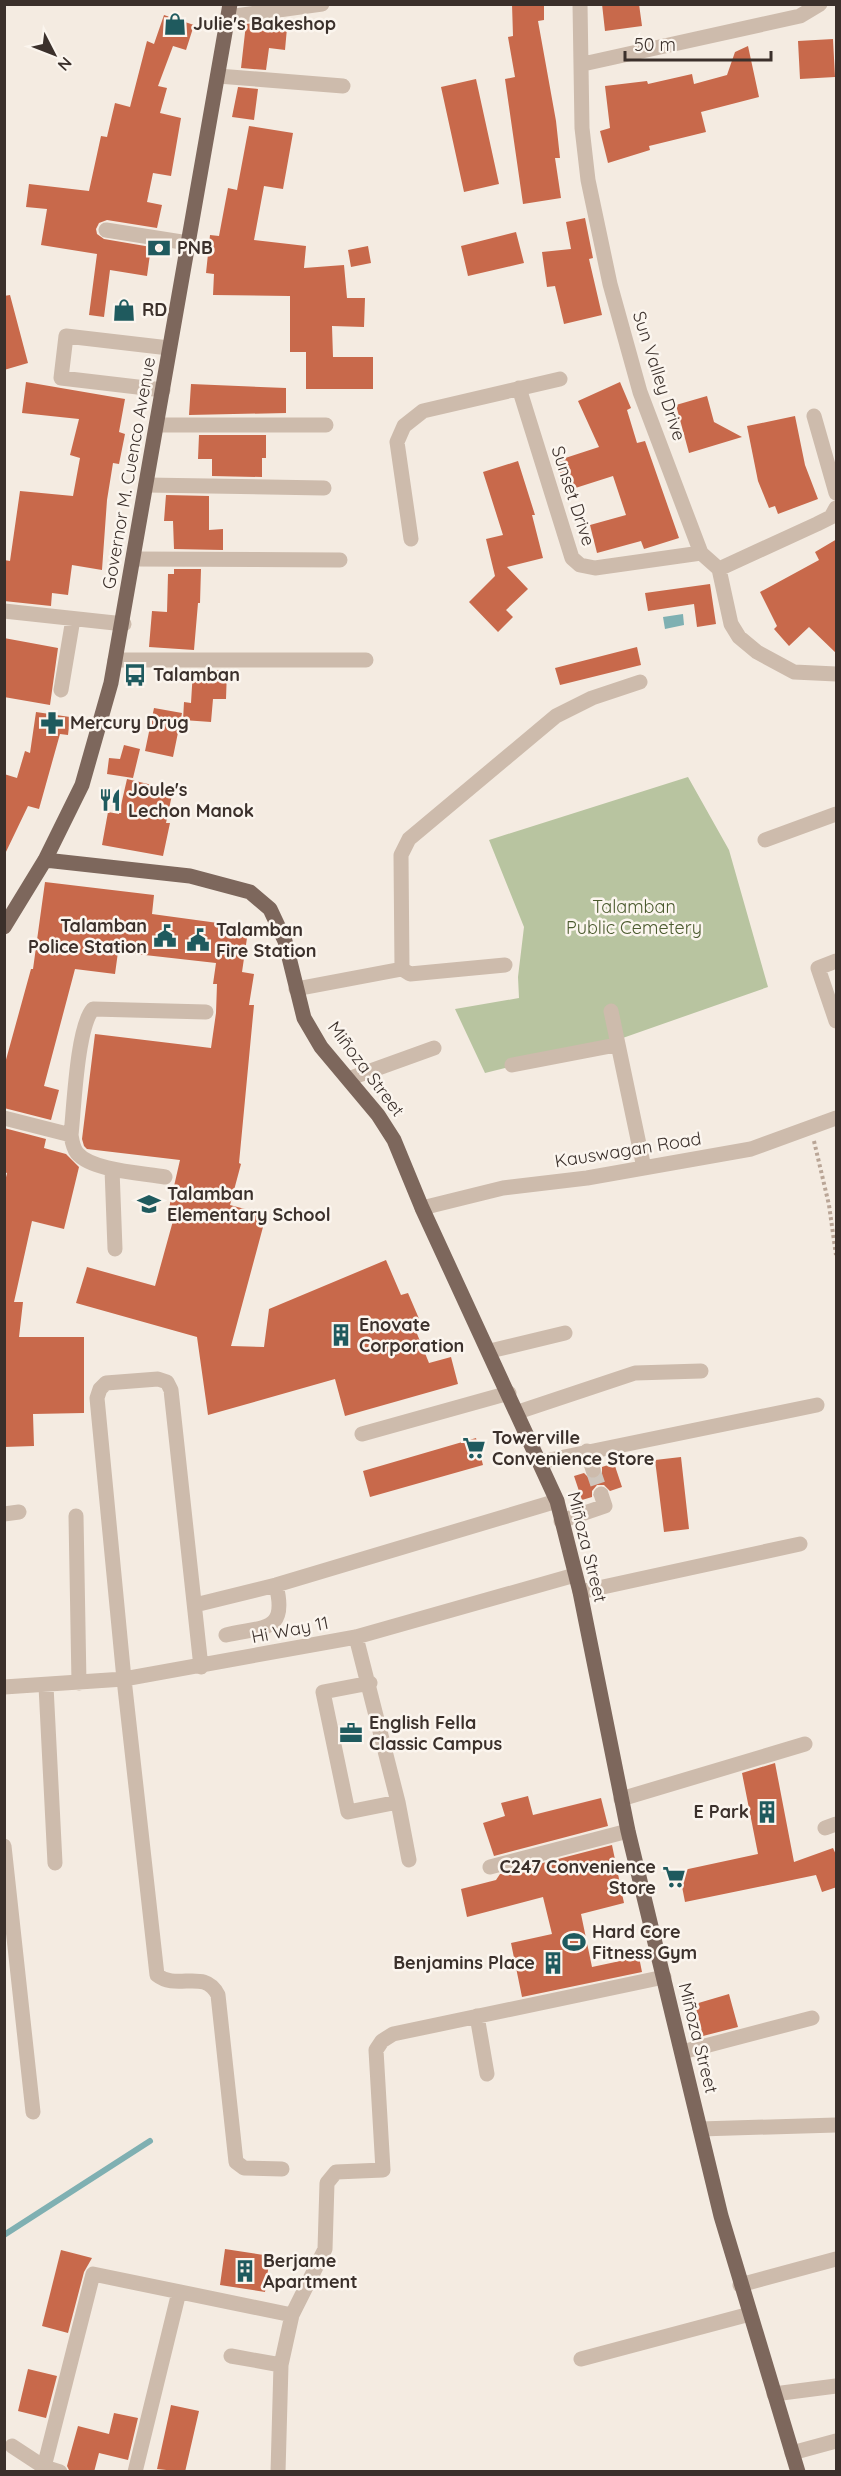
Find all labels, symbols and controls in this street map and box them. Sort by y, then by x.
shop icon: Julie's Bakeshop [162,11,188,37]
place label: Julie's Bakeshop [193,12,336,35]
north arrow [24,24,84,84]
scale bar [625,24,770,62]
text: 50 m [634,33,676,56]
text: N [54,53,77,75]
bank icon: PNB [146,235,172,261]
place label: PNB [177,236,213,259]
shop icon: RD [111,297,137,323]
place label: RD [142,298,167,321]
street label: Sun Valley Drive [628,308,691,444]
street label: Governor M. Cuenco Avenue [97,355,160,591]
street label: Sunset Drive [547,443,600,549]
bus stop icon: Talamban [122,662,148,688]
place label: Talamban [153,663,240,686]
pharmacy icon: Mercury Drug [39,710,65,736]
place label: Mercury Drug [70,711,189,734]
place label: Joule's Lechon Manok [128,778,254,822]
restaurant icon: Joule's Lechon Manok [97,787,123,813]
park label: Talamban Public Cemetery [566,895,702,939]
place label: Talamban Police Station [28,914,147,958]
place label: Talamban Fire Station [216,918,316,962]
public building icon: Talamban Police Station [152,923,178,949]
public building icon: Talamban Fire Station [185,927,211,953]
street label: Miñoza Street [323,1016,410,1121]
street label: Kauswagan Road [553,1127,703,1172]
place label: Talamban Elementary School [167,1182,331,1226]
school or university icon: Talamban Elementary School [136,1191,162,1217]
place label: Enovate Corporation [359,1313,464,1357]
building icon: Enovate Corporation [328,1322,354,1348]
place label: Towerville Convenience Store [492,1426,654,1470]
supermarket icon: Towerville Convenience Store [461,1435,487,1461]
street label: Miñoza Street [563,1489,612,1605]
street label: Hi Way 11 [249,1611,331,1648]
place label: English Fella Classic Campus [369,1711,503,1755]
office icon: English Fella Classic Campus [338,1720,364,1746]
building icon: E Park [754,1799,780,1825]
place label: E Park [694,1800,749,1823]
place label: C247 Convenience Store [499,1855,656,1899]
supermarket icon: C247 Convenience Store [661,1864,687,1890]
place label: Hard Core Fitness Gym [592,1920,697,1964]
sports icon: Hard Core Fitness Gym [561,1929,587,1955]
building icon: Benjamins Place [540,1950,566,1976]
place label: Benjamins Place [393,1951,535,1974]
street label: Miñoza Street [674,1980,723,2096]
place label: Berjame Apartment [263,2249,358,2293]
building icon: Berjame Apartment [232,2258,258,2284]

